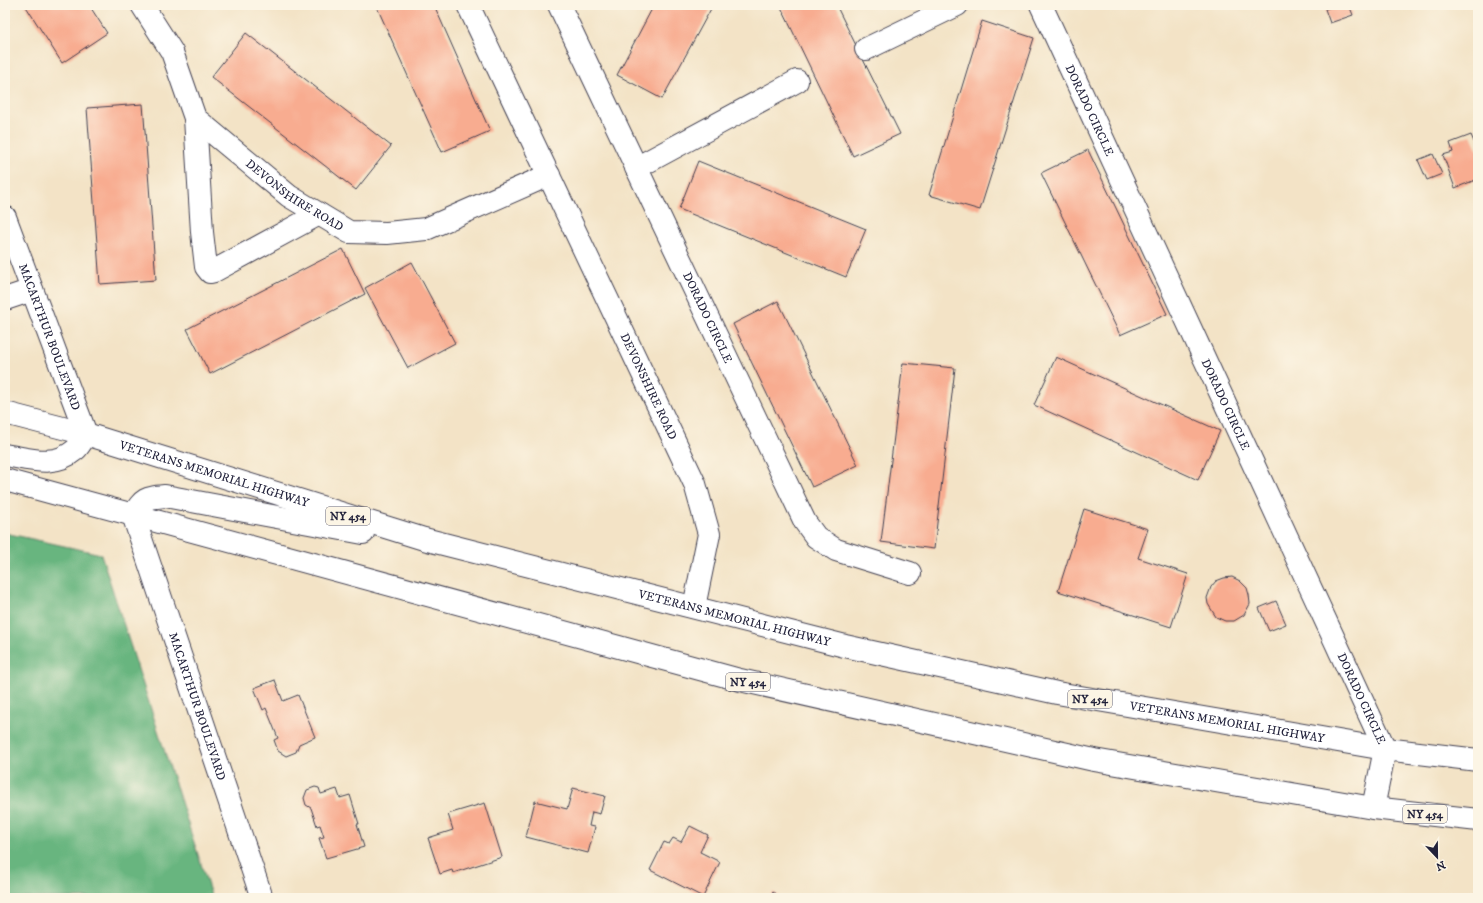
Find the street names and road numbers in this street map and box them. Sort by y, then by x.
street label: DORADO CIRCLE [1062,62,1117,159]
street label: DEVONSHIRE ROAD [242,156,346,235]
street label: MACARTHUR BOULEVARD [15,262,83,413]
street label: DORADO CIRCLE [679,270,735,366]
street label: DEVONSHIRE ROAD [617,331,680,442]
street label: DORADO CIRCLE [1198,357,1253,453]
street label: VETERANS MEMORIAL HIGHWAY [117,438,311,511]
road number: NY 454 [326,507,370,525]
street label: VETERANS MEMORIAL HIGHWAY [636,587,832,650]
street label: MACARTHUR BOULEVARD [165,631,229,783]
street label: DORADO CIRCLE [1334,651,1389,747]
road number: NY 454 [726,673,770,691]
road number: NY 454 [1068,690,1112,708]
street label: VETERANS MEMORIAL HIGHWAY [1128,698,1326,747]
road number: NY 454 [1403,805,1447,823]

